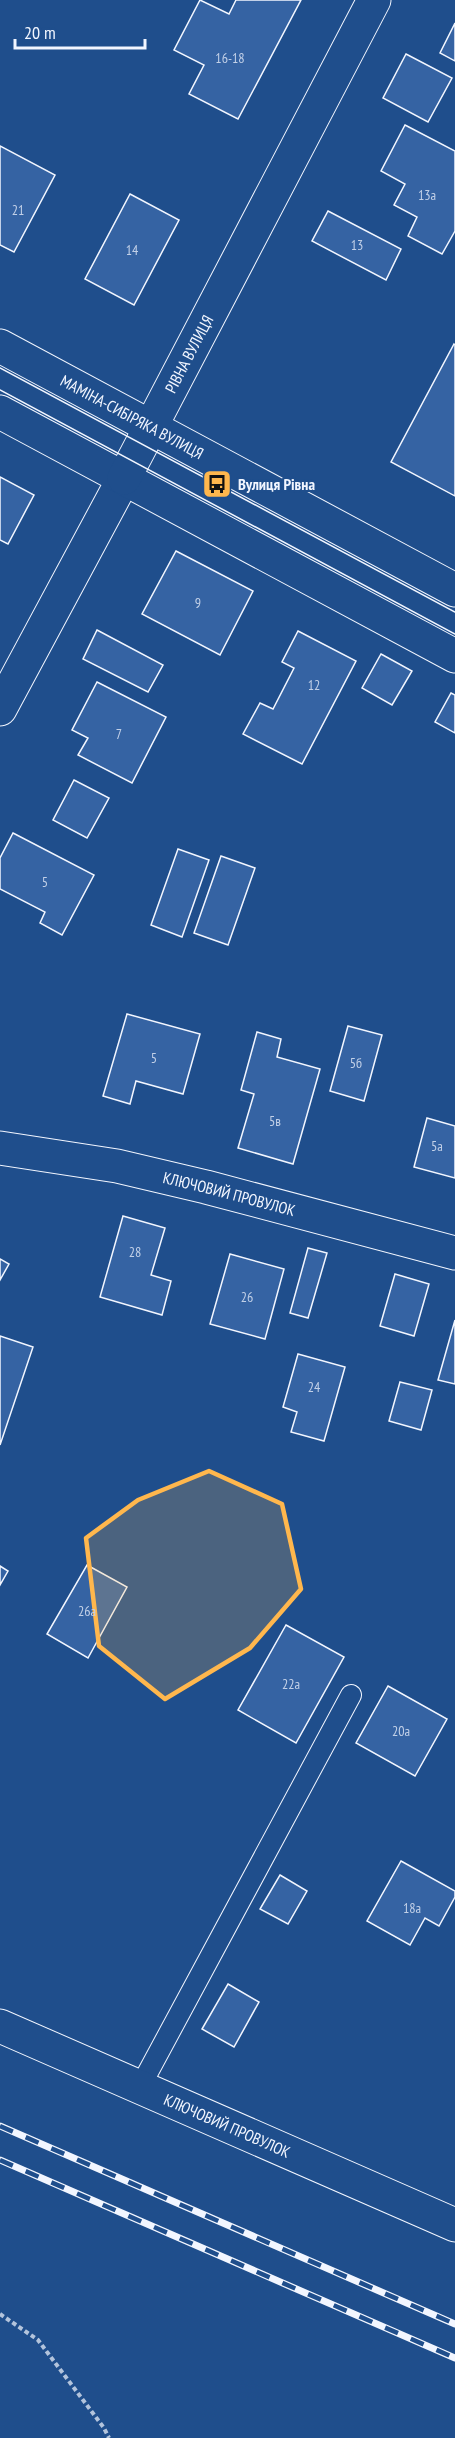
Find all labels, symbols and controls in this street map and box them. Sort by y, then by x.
scale bar [15,12,146,50]
text: 20 m [24,21,56,44]
house number: 16-18 [215,49,245,67]
house number: 13а [418,186,436,204]
house number: 21 [12,201,24,219]
house number: 13 [351,236,363,254]
house number: 14 [126,241,139,259]
street label: РІВНА ВУЛИЦЯ [160,312,217,396]
street label: МАМІНА-СИБІРЯКА ВУЛИЦЯ [57,370,207,463]
bus stop icon: Вулиця Рівна [201,468,233,500]
place label: Вулиця Рівна [238,474,315,494]
house number: 9 [195,594,201,612]
house number: 12 [308,676,320,694]
house number: 7 [116,725,122,743]
house number: 5 [42,873,48,891]
house number: 5 [151,1049,157,1067]
house number: 5б [350,1054,362,1072]
house number: 5в [269,1112,281,1130]
house number: 5а [431,1137,443,1155]
street label: КЛЮЧОВИЙ ПРОВУЛОК [161,1167,298,1220]
house number: 28 [129,1243,141,1261]
house number: 26 [241,1288,253,1306]
house number: 24 [308,1378,321,1396]
house number: 26а [78,1602,96,1620]
house number: 22а [282,1675,300,1693]
house number: 20а [392,1722,410,1740]
house number: 18а [403,1899,421,1917]
street label: КЛЮЧОВИЙ ПРОВУЛОК [161,2089,294,2162]

